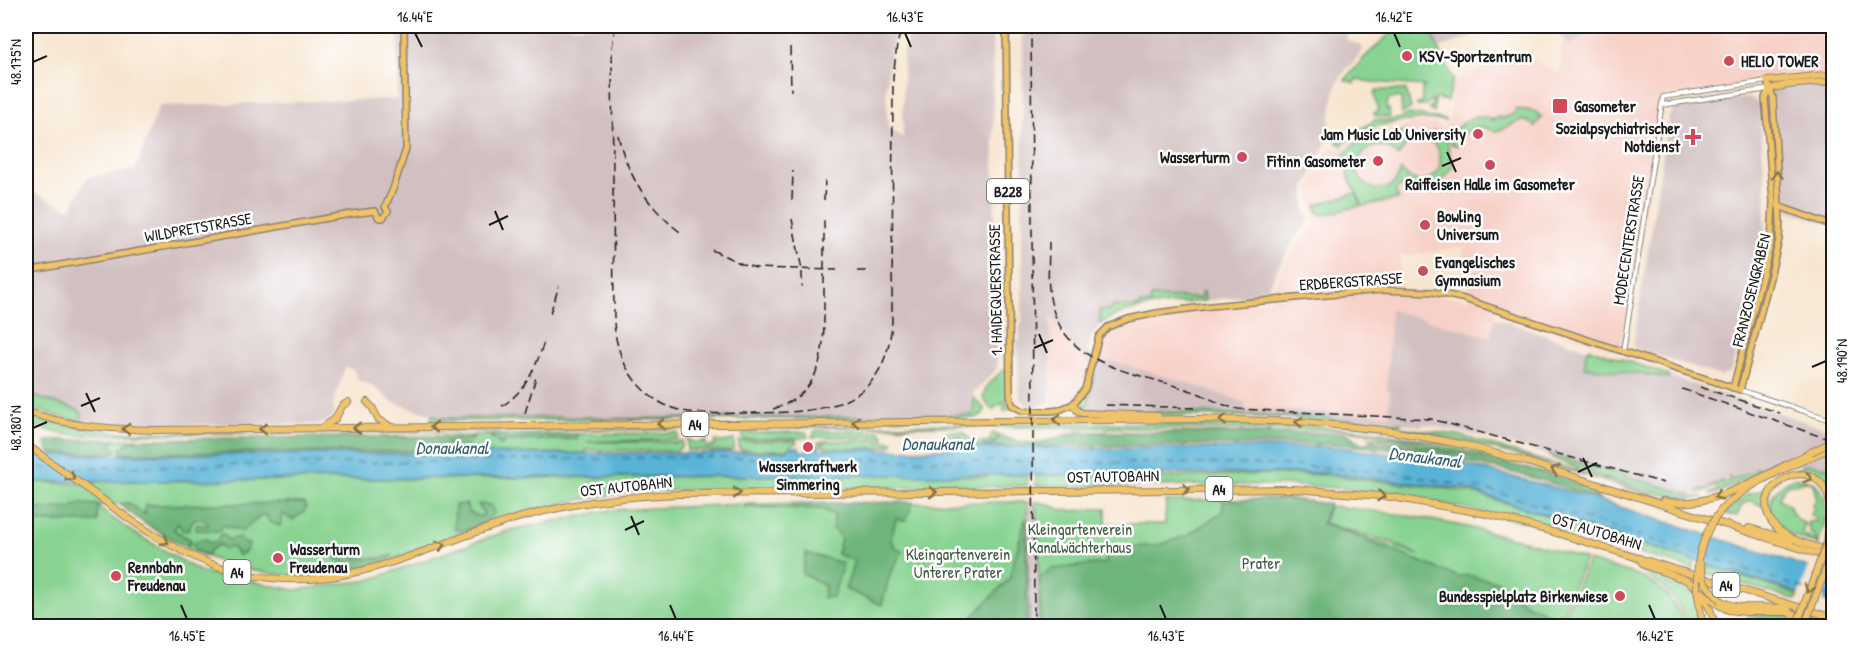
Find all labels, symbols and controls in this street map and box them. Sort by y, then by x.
text: 16.44°E [397,6,433,27]
text: 16.43°E [886,6,924,27]
text: 16.42°E [1375,6,1413,27]
text: 48.175°N [5,39,26,85]
place label: KSV-Sportzentrum [1419,45,1532,68]
marker: KSV-Sportzentrum [1400,49,1414,63]
place label: HELIO TOWER [1741,50,1819,72]
marker: HELIO TOWER [1722,54,1736,68]
place label: Gasometer [1574,95,1637,117]
marker: Gasometer [1551,97,1569,115]
place label: Sozialpsychiatrischer Notdienst [1556,117,1681,157]
place label: Jam Music Lab University [1321,123,1466,146]
marker: Jam Music Lab University [1471,127,1485,141]
marker: Sozialpsychiatrischer Notdienst [1684,128,1702,146]
place label: Wasserturm [1160,146,1230,168]
marker: Wasserturm [1235,150,1249,164]
place label: Fitinn Gasometer [1266,150,1367,172]
marker: Fitinn Gasometer [1371,154,1385,168]
marker: Raiffeisen Halle im Gasometer [1483,158,1497,172]
one-way arrow [1771,170,1784,180]
place label: Raiffeisen Halle im Gasometer [1405,173,1576,195]
street label: MODECENTERSTRASSE [1607,174,1649,306]
road number: B228 [987,179,1029,203]
place label: Bowling Universum [1437,205,1499,245]
street label: WILDPRETSTRASSE [143,207,253,247]
marker: Bowling Universum [1418,218,1432,232]
street label: 1. HAIDEQUERSTRASSE [983,224,1007,356]
street label: FRANZOSENGRABEN [1726,231,1776,350]
place label: Evangelisches Gymnasium [1435,251,1516,292]
marker: Evangelisches Gymnasium [1416,264,1430,278]
street label: ERDBERGSTRASSE [1298,266,1404,296]
text: 48.190°N [1831,339,1852,383]
text: 48.180°N [5,405,26,451]
road number: A4 [682,412,708,436]
one-way arrow [1053,414,1062,426]
one-way arrow [1218,414,1227,426]
one-way arrow [851,416,860,428]
one-way arrow [1295,416,1304,429]
one-way arrow [656,418,665,431]
one-way arrow [429,421,438,433]
one-way arrow [352,422,361,434]
one-way arrow [121,423,130,436]
one-way arrow [259,423,268,435]
water label: Donaukanal [902,431,976,456]
water label: Donaukanal [416,435,490,460]
marker: Wasserkraftwerk Simmering [801,440,815,454]
water label: Donaukanal [1387,440,1464,474]
place label: Wasserkraftwerk Simmering [759,455,857,496]
street label: OST AUTOBAHN [1067,464,1159,488]
one-way arrow [1550,465,1561,478]
one-way arrow [64,470,75,481]
street label: OST AUTOBAHN [579,470,673,502]
one-way arrow [1802,470,1813,483]
road number: A4 [1206,477,1232,501]
one-way arrow [1182,483,1191,495]
one-way arrow [929,486,938,498]
one-way arrow [733,487,742,499]
one-way arrow [1376,489,1386,501]
one-way arrow [1713,489,1724,501]
street label: OST AUTOBAHN [1550,507,1644,555]
park label: Kleingartenverein Kanalwächterhaus [1028,518,1132,558]
one-way arrow [159,534,169,545]
place label: Wasserturm Freudenau [289,538,360,578]
one-way arrow [435,540,446,553]
park label: Kleingartenverein Unterer Prater [906,543,1010,583]
marker: Wasserturm Freudenau [271,551,285,565]
park label: Prater [1242,552,1280,574]
place label: Rennbahn Freudenau [127,556,186,596]
road number: A4 [224,560,250,584]
marker: Rennbahn Freudenau [109,569,123,583]
road number: A4 [1712,573,1740,597]
one-way arrow [1804,584,1817,594]
place label: Bundesspielplatz Birkenwiese [1439,585,1609,608]
marker: Bundesspielplatz Birkenwiese [1613,589,1627,603]
text: 16.45°E [169,625,206,646]
text: 16.44°E [658,625,694,646]
text: 16.43°E [1147,625,1185,646]
text: 16.42°E [1636,625,1674,646]

